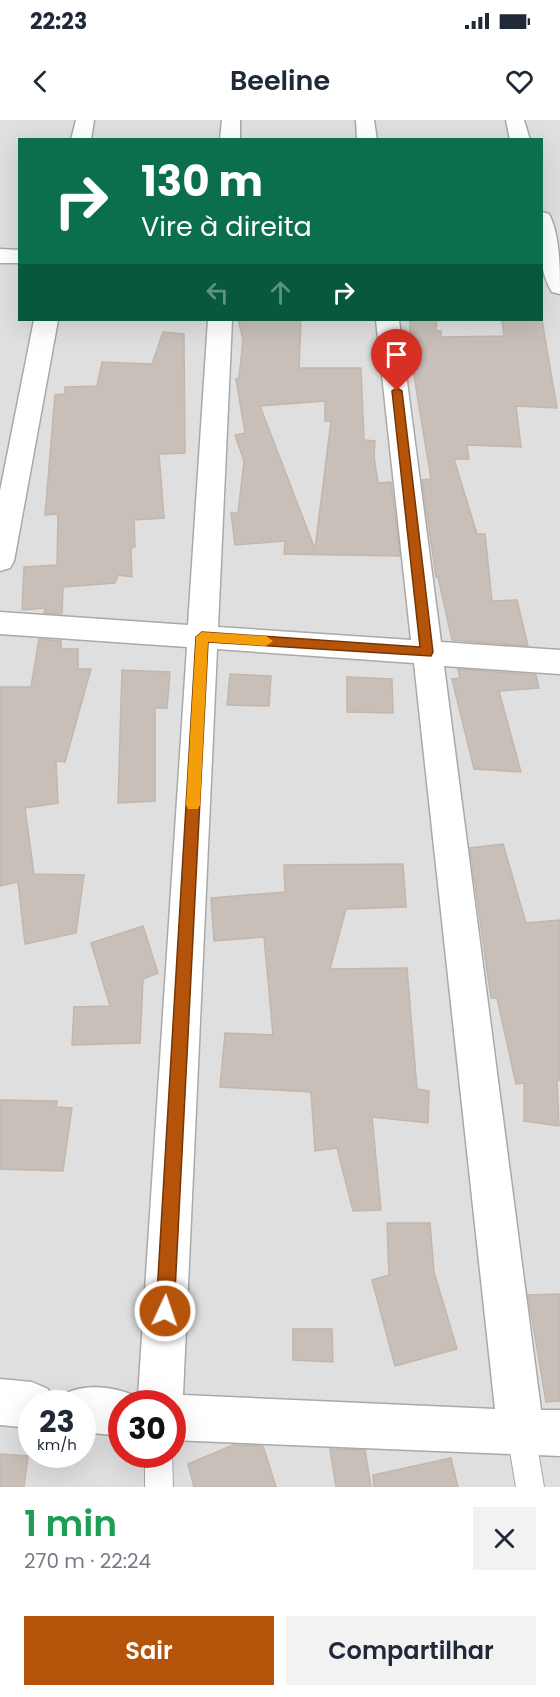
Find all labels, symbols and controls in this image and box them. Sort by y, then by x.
text: 22:23 [30,6,87,37]
text: Beeline [230,62,330,99]
icon: back [24,65,57,98]
icon: heart [503,65,536,98]
text: 130 m [141,152,263,211]
icon: right [42,162,120,240]
text: Vire à direita [141,208,312,245]
icon: left [201,276,234,309]
icon: ahead [264,276,297,309]
icon: right [327,276,360,309]
pin [371,329,422,391]
icon: arrive [380,338,413,371]
position arrow [133,1279,197,1343]
speed limit sign: 30 [108,1390,186,1468]
text: 23 [39,1400,75,1443]
text: km/h [37,1434,77,1455]
text: 1 min [24,1498,117,1549]
button: close [473,1507,536,1570]
text: 270 m · 22:24 [24,1547,151,1575]
button: Sair [24,1616,274,1685]
button: Compartilhar [286,1616,536,1685]

